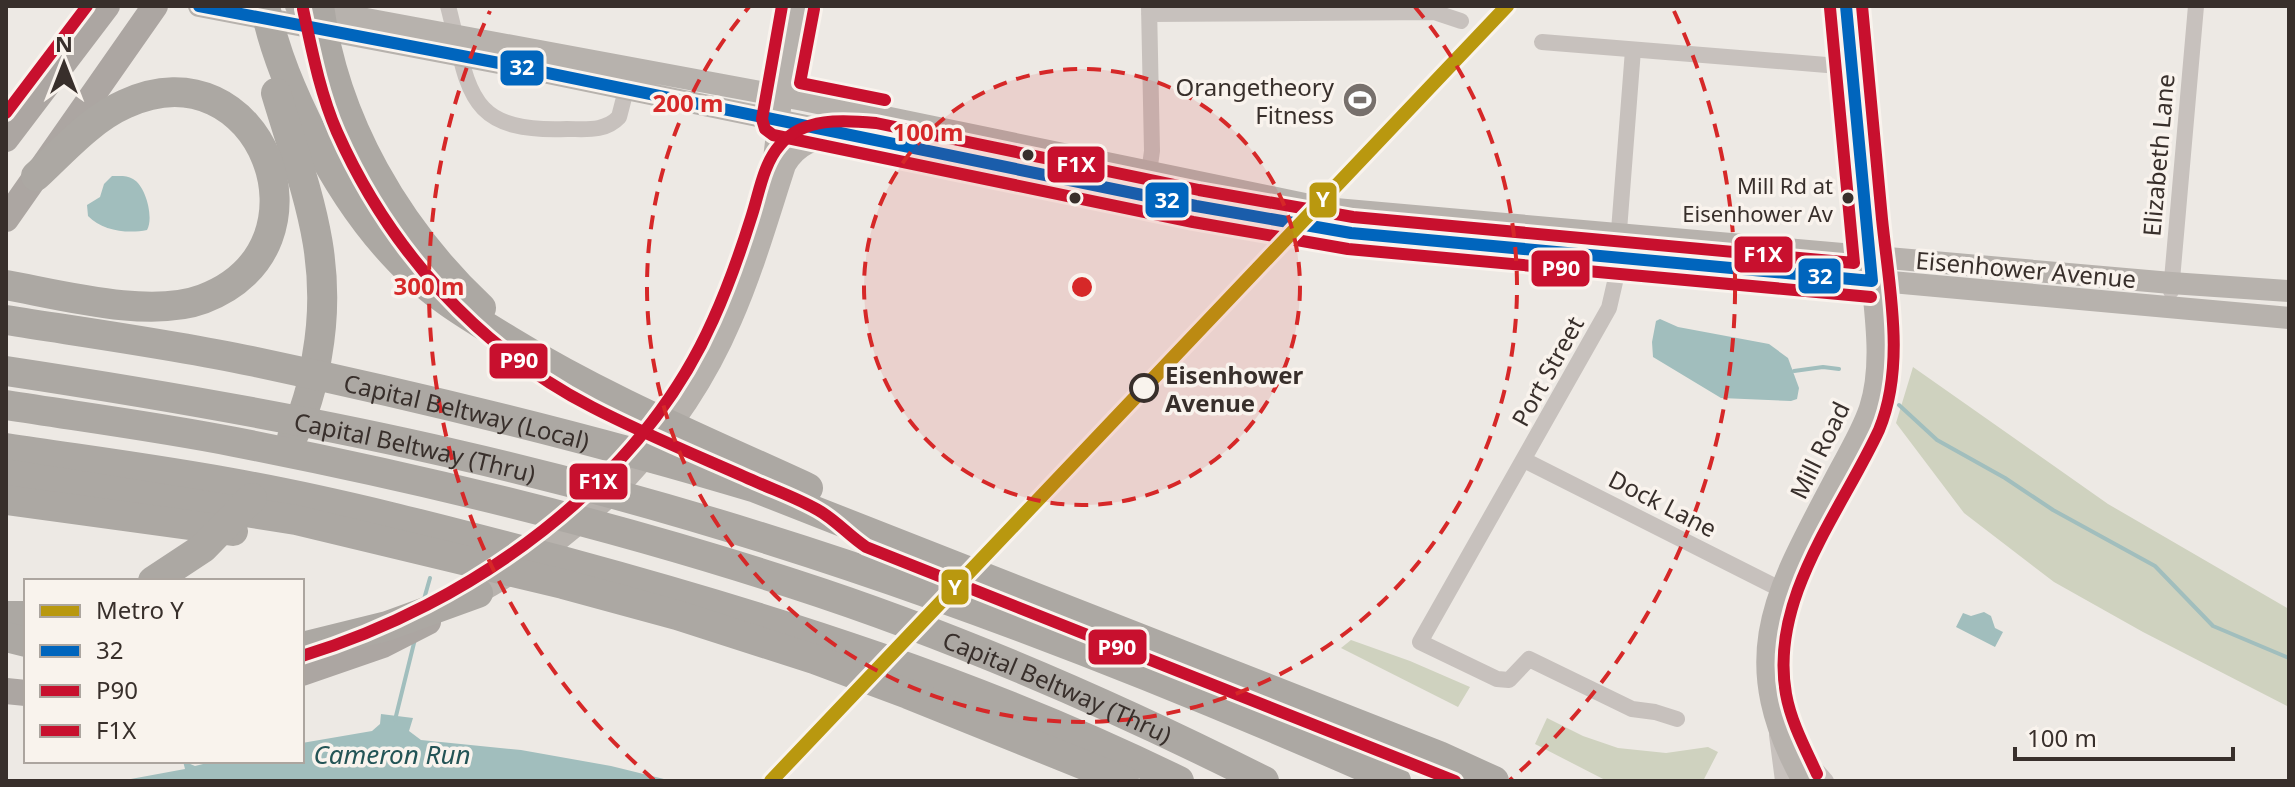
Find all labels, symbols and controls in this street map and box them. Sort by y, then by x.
north arrow [24,24,104,104]
text: N [55,28,73,58]
line badge: 32 [499,49,545,87]
text: 32 [509,51,535,81]
place label: Orangetheory Fitness [1176,70,1335,131]
street label: Elizabeth Lane [2134,72,2182,238]
sports icon: Orangetheory Fitness [1341,81,1379,119]
text: 200 m [653,86,723,119]
text: 100 m [893,115,963,148]
line badge: F1X [1046,145,1106,184]
unlabelled marker [1020,147,1036,163]
text: F1X [1056,148,1096,178]
place label: Mill Rd at Eisenhower Av [1682,170,1834,228]
line badge: 32 [1144,181,1190,219]
line badge: Y [1308,181,1338,219]
text: Y [1316,183,1330,213]
text: 32 [1154,184,1180,214]
unlabelled marker [1067,190,1083,206]
marker: Mill Rd at Eisenhower Av [1840,190,1856,206]
line badge: F1X [1733,235,1794,274]
text: F1X [1743,238,1783,268]
street label: Eisenhower Avenue [1914,243,2138,295]
line badge: P90 [1530,249,1591,288]
text: P90 [1542,252,1580,282]
line badge: 32 [1797,257,1842,295]
text: 32 [1807,260,1833,290]
text: 300 m [394,269,464,302]
centre of rings [1068,273,1096,301]
street label: Port Street [1503,310,1591,432]
line badge: P90 [488,342,549,380]
text: P90 [500,344,538,374]
place label: Eisenhower Avenue [1165,358,1304,419]
street label: Capital Beltway (Local) [341,365,593,457]
marker: Eisenhower Avenue [1130,374,1158,402]
street label: Mill Road [1781,396,1857,504]
street label: Capital Beltway (Thru) [291,404,539,489]
line badge: F1X [568,462,629,501]
street label: Dock Lane [1603,462,1723,544]
text: F1X [578,465,618,495]
line badge: Y [940,568,970,606]
text: Y [948,571,962,601]
legend [24,579,304,763]
text: Metro Y [96,593,184,626]
street label: Capital Beltway (Thru) [938,622,1178,750]
line badge: P90 [1087,628,1148,666]
text: P90 [1098,631,1136,661]
text: 32 [96,633,123,666]
text: P90 [96,673,138,706]
scale bar [2015,711,2233,761]
text: F1X [96,713,136,746]
text: 100 m [2027,721,2097,754]
water label: Cameron Run [313,736,471,772]

